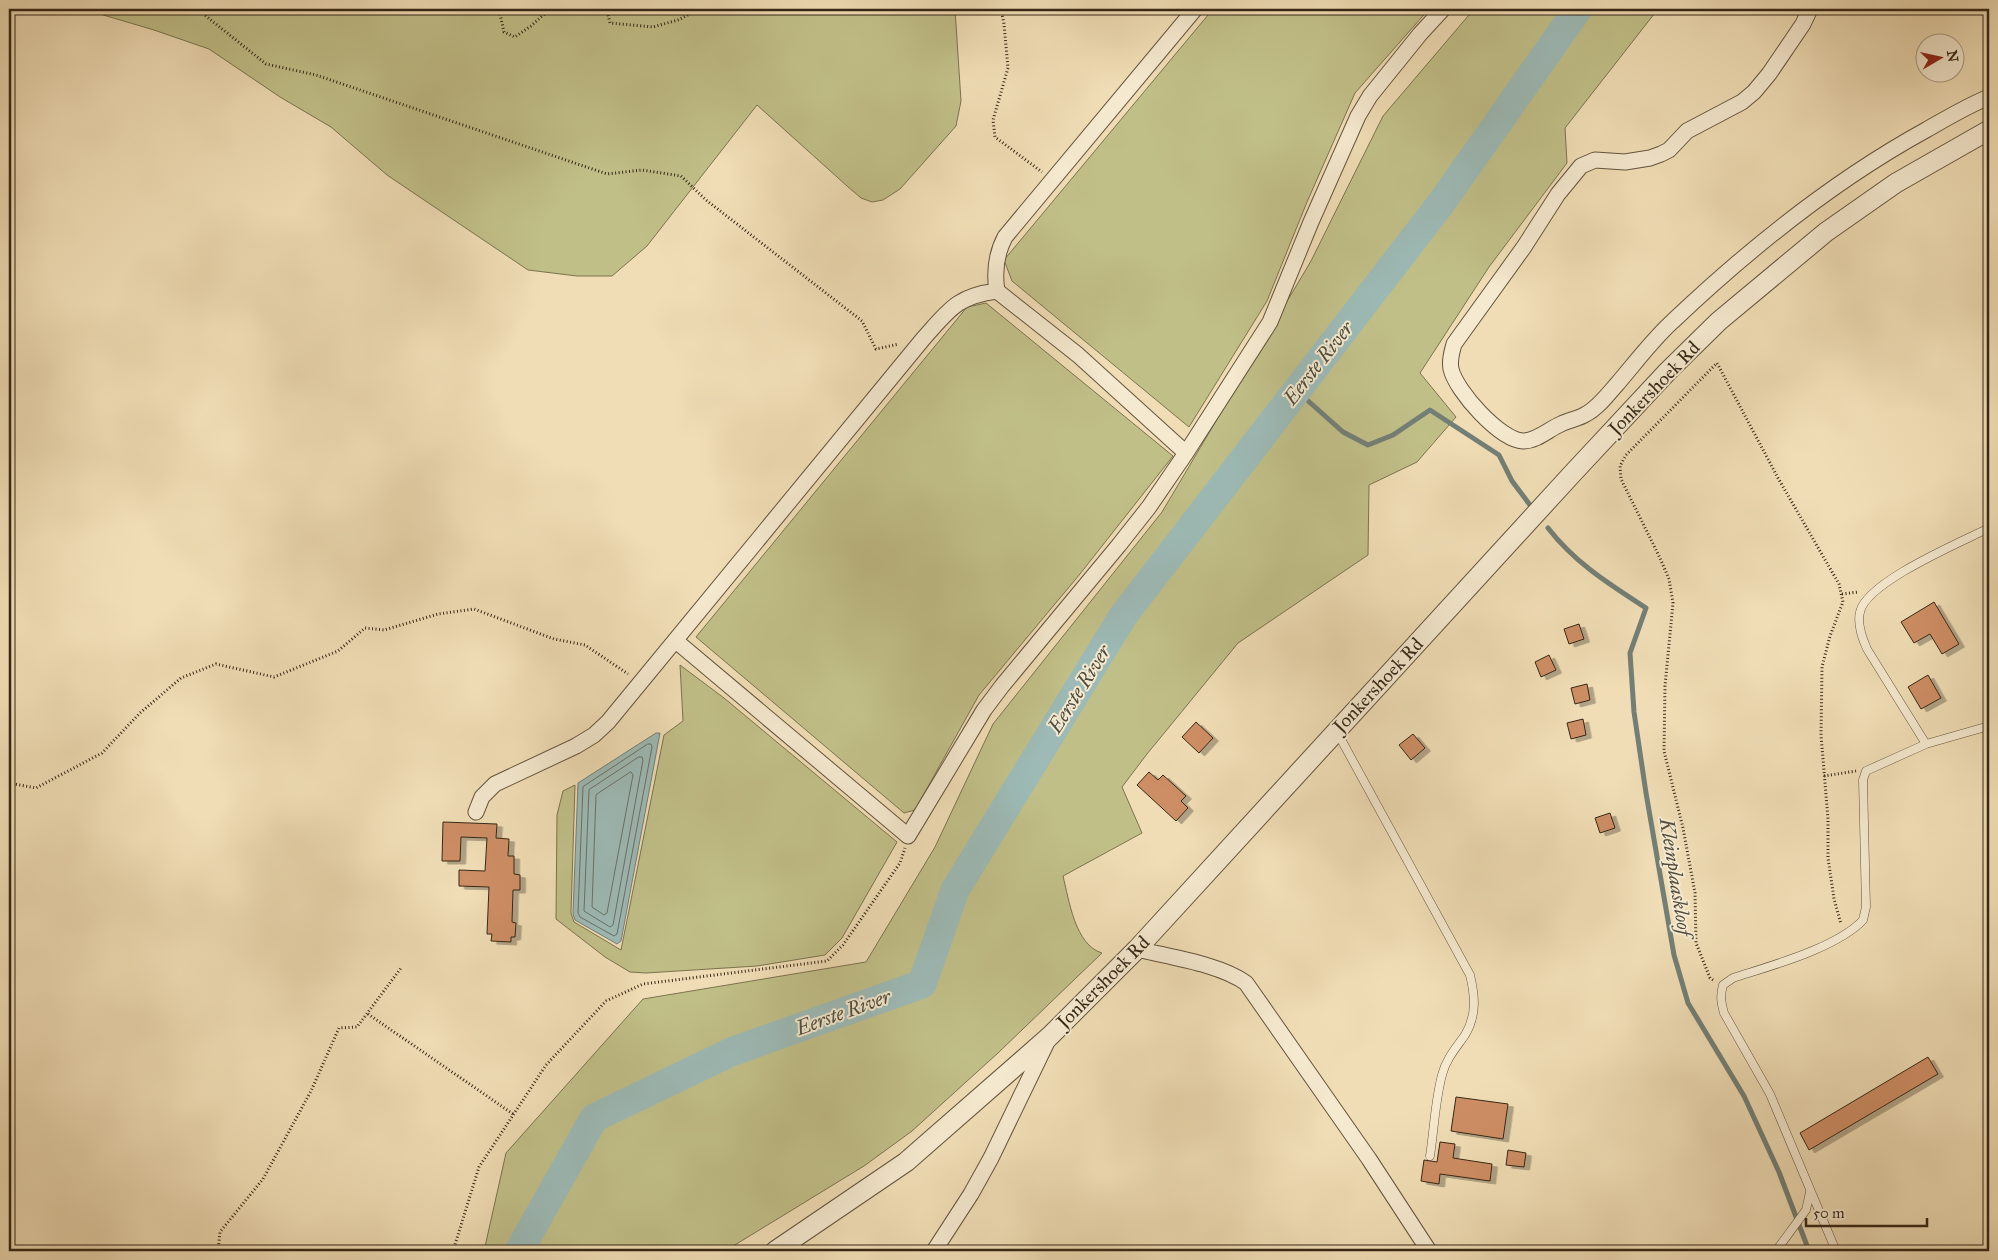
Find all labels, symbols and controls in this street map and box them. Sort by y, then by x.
north arrow [1916,32,1966,82]
text: N [1943,49,1962,63]
water label: Eerste River [1277,315,1359,410]
street label: Jonkershoek Rd [1602,336,1706,442]
street label: Jonkershoek Rd [1327,632,1429,739]
water label: Eerste River [1042,639,1116,738]
water label: Kleinplaaskloof [1654,815,1698,943]
street label: Jonkershoek Rd [1050,931,1155,1035]
water label: Eerste River [791,983,895,1041]
scale bar [1806,1195,1927,1227]
text: 50 m [1813,1204,1845,1222]

